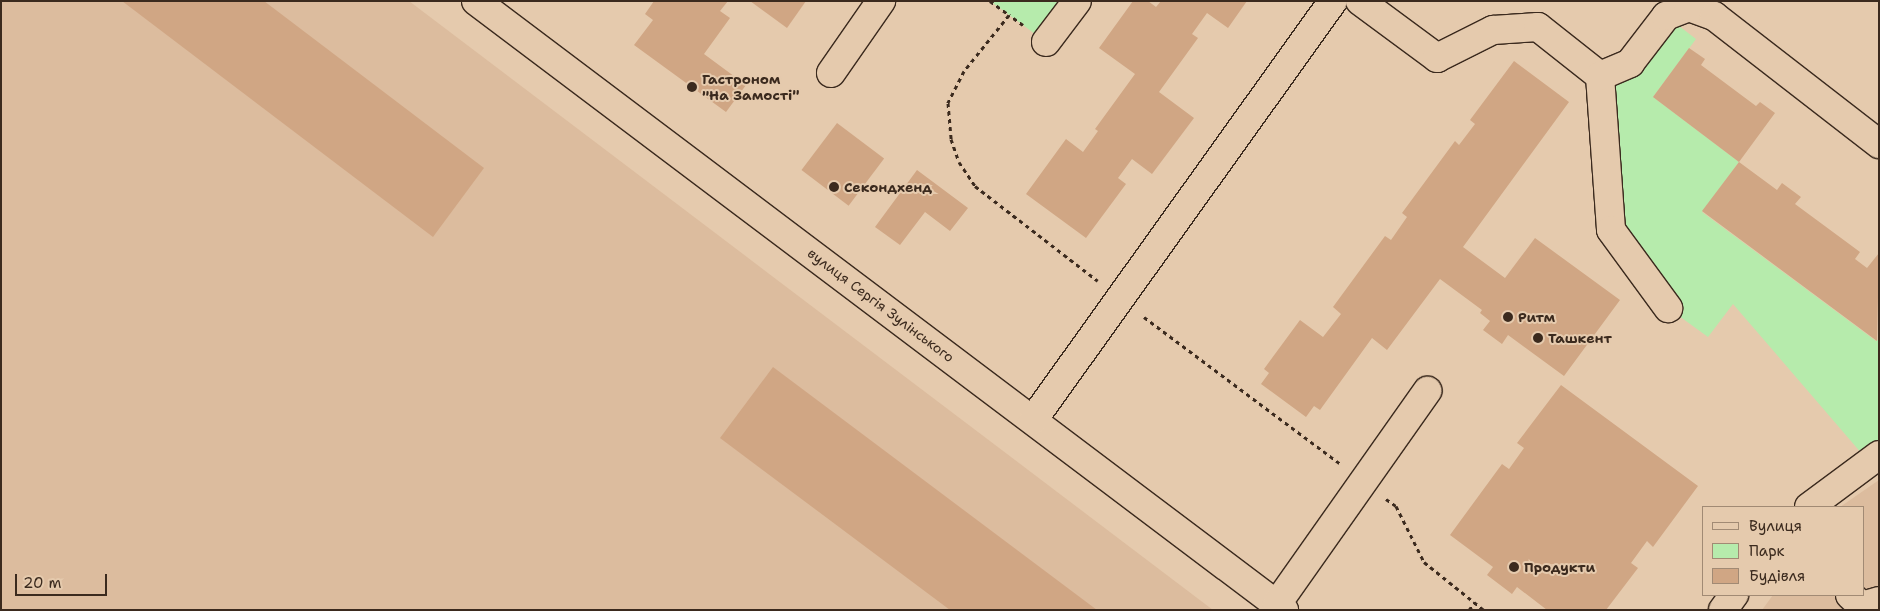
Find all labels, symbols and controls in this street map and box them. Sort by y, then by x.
place label: Гастроном "На Замості" [702,71,800,104]
marker: Гастроном "На Замості" [686,81,698,93]
place label: Секондхенд [844,179,932,195]
marker: Секондхенд [828,181,840,193]
street label: вулиця Сергія Зулінського [804,244,958,366]
place label: Ритм [1518,309,1555,325]
marker: Ритм [1502,311,1514,323]
place label: Ташкент [1548,330,1612,346]
marker: Ташкент [1532,332,1544,344]
legend [1702,506,1865,596]
text: Вулиця [1749,516,1802,536]
text: Парк [1749,541,1785,561]
place label: Продукти [1524,559,1595,575]
marker: Продукти [1508,561,1520,573]
scale bar [18,564,110,596]
text: Будівля [1749,566,1805,586]
text: 20 m [23,573,62,593]

